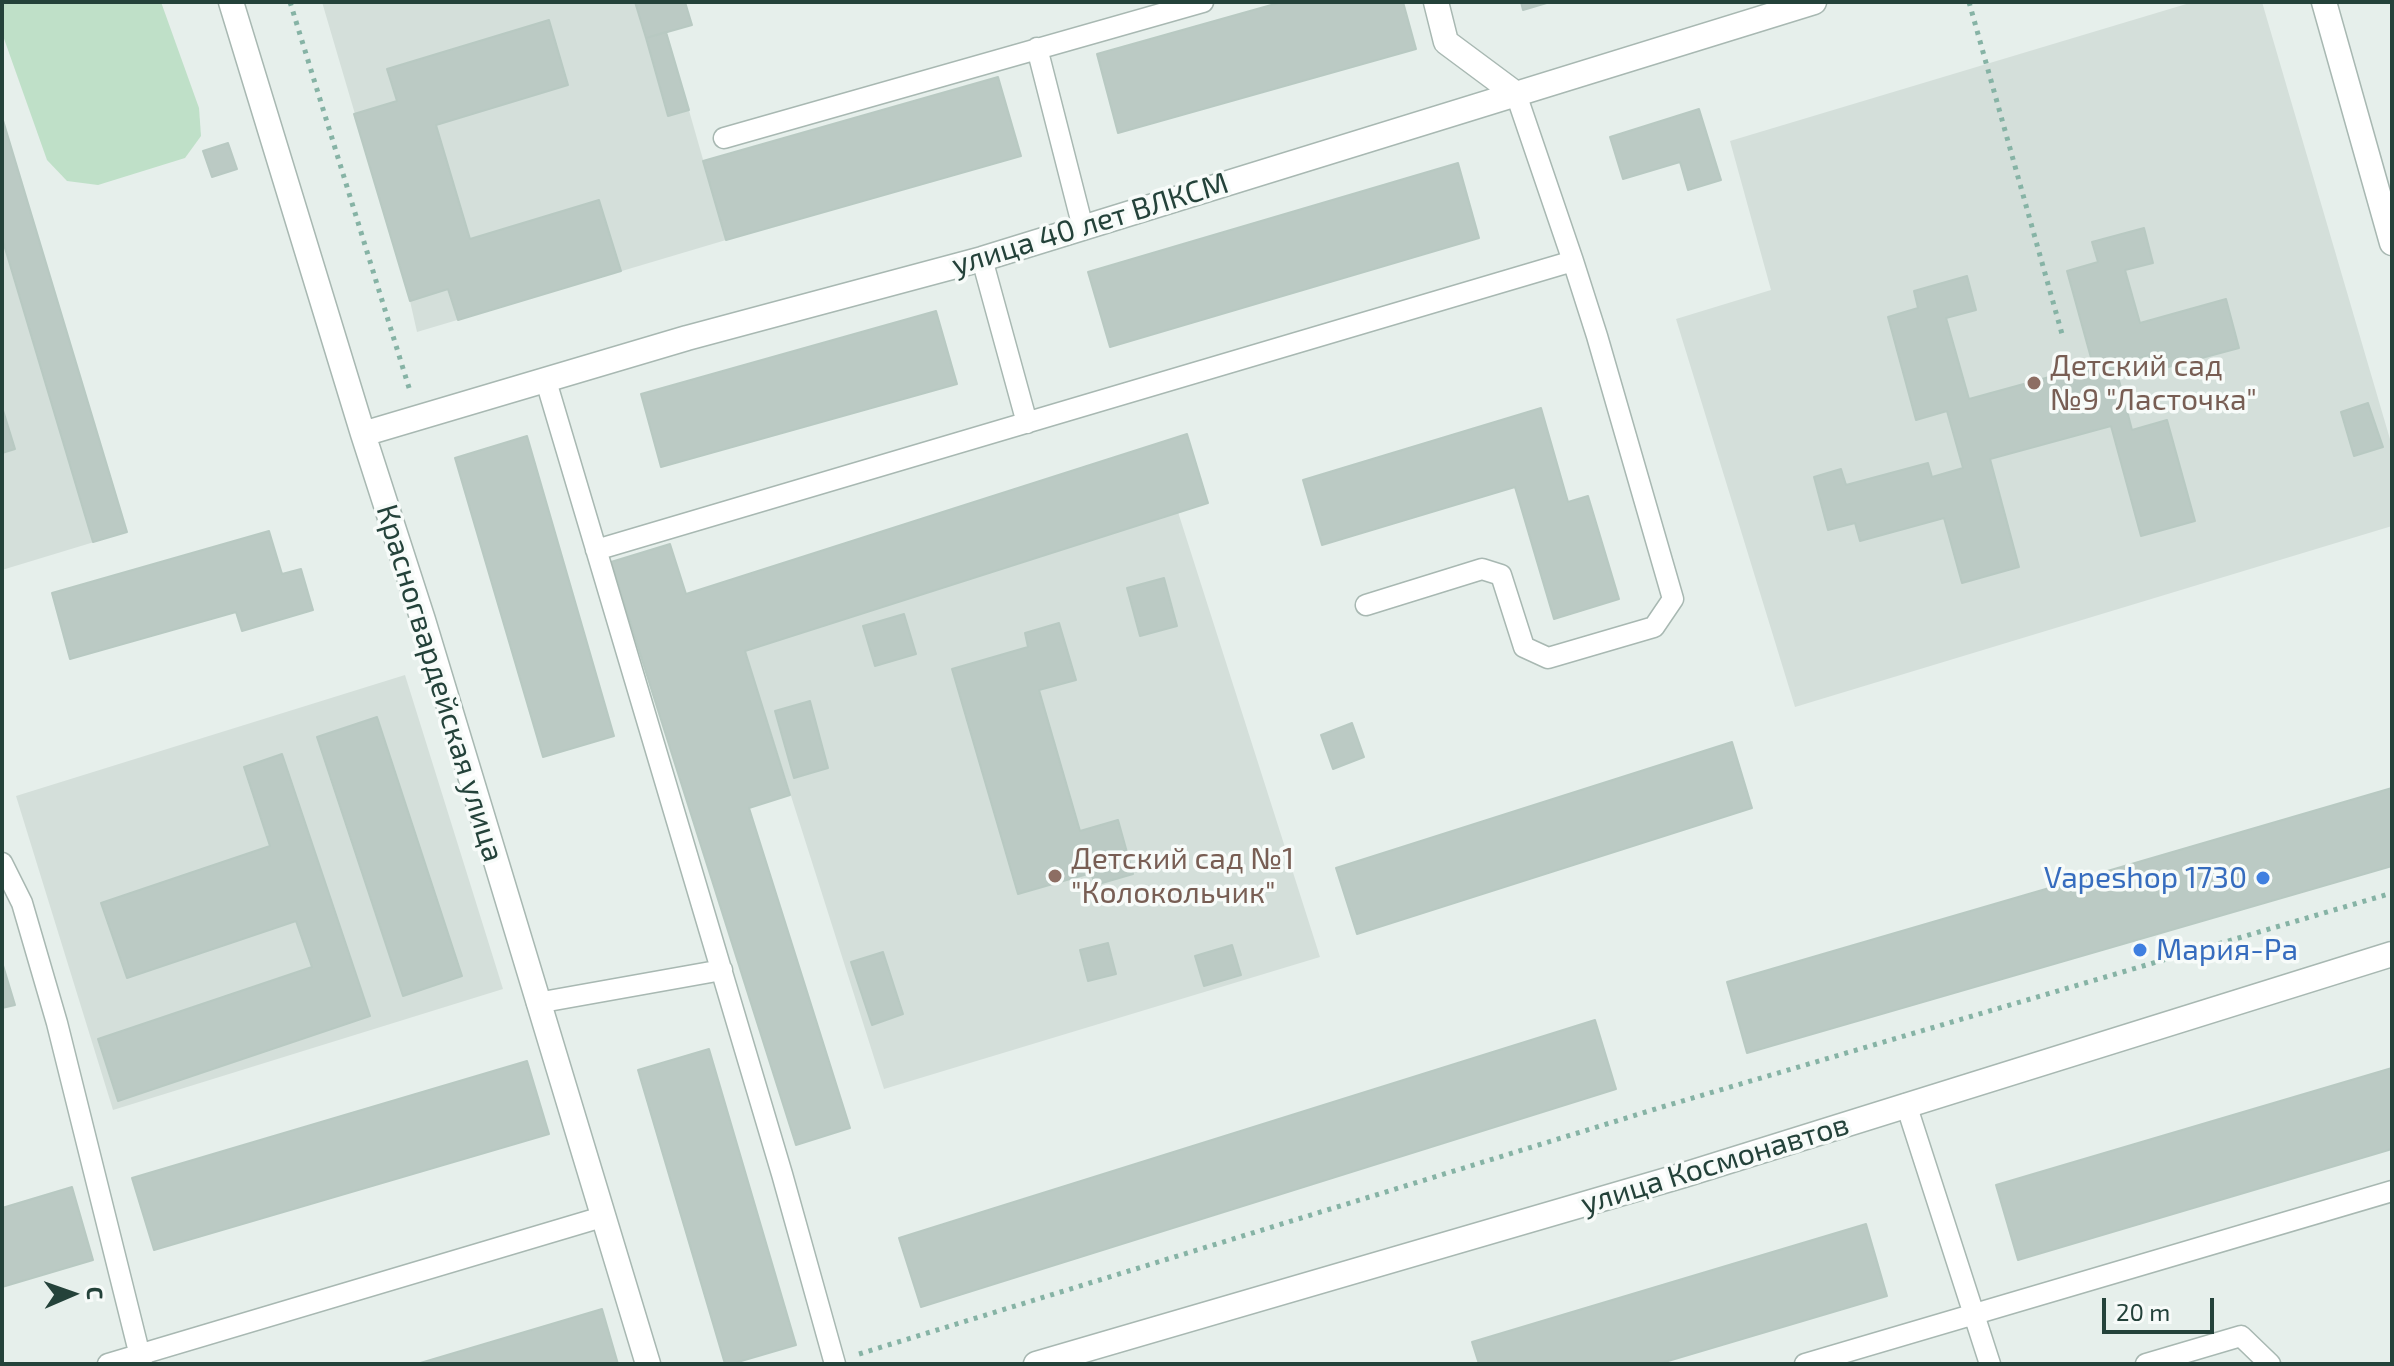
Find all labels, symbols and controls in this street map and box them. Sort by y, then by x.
street label: улица 40 лет ВЛКСМ [948,165,1232,283]
place label: Детский сад №9 "Ласточка" [2050,348,2257,418]
marker: Детский сад №9 "Ласточка" [2025,374,2043,392]
street label: Красногвардейская улица [368,500,512,866]
place label: Детский сад №1 "Колокольчик" [1071,841,1294,912]
place label: Vapeshop 1730 [2044,860,2247,896]
marker: Детский сад №1 "Колокольчик" [1046,867,1064,885]
marker: Vapeshop 1730 [2254,869,2272,887]
place label: Мария-Ра [2156,932,2298,968]
marker: Мария-Ра [2131,941,2149,959]
street label: улица Космонавтов [1577,1106,1853,1222]
north arrow [32,1254,112,1334]
scale bar [2106,1282,2218,1332]
text: С [83,1286,109,1300]
text: 20 m [2116,1297,2170,1326]

